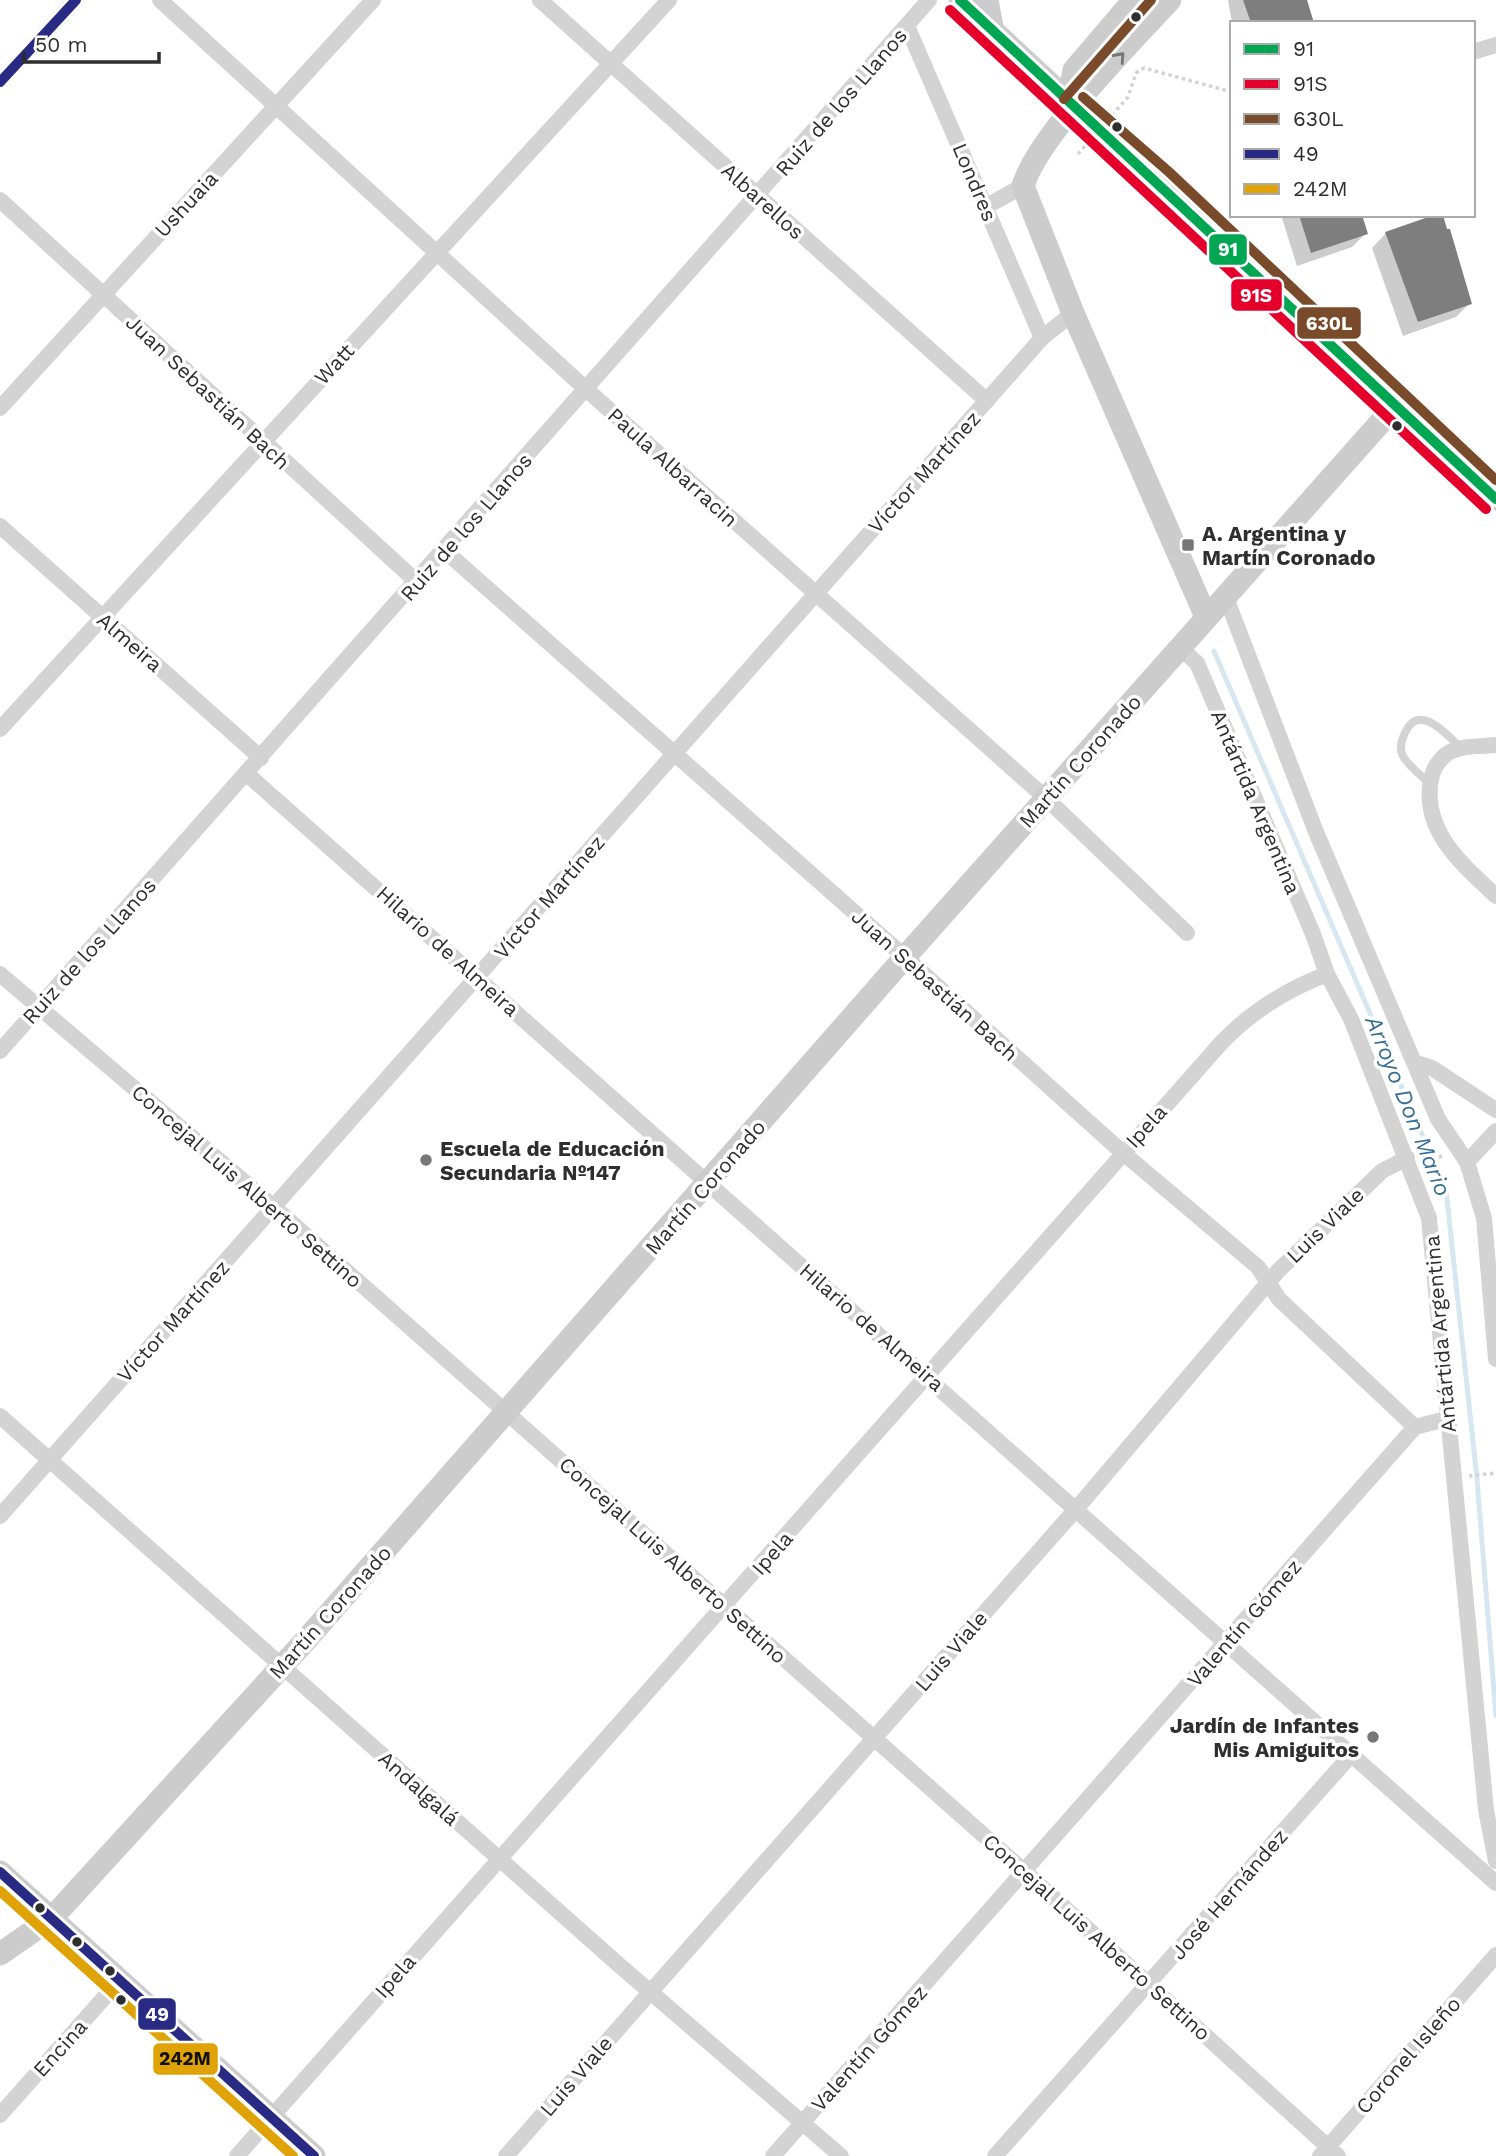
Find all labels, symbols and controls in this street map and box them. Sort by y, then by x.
unlabelled marker [1129,10,1143,24]
scale bar [24,21,159,65]
legend [1230,21,1475,217]
street label: Ruiz de los Llanos [770,23,912,181]
text: 50 m [35,32,87,57]
text: 91 [1293,36,1314,61]
one-way arrow [1111,52,1124,65]
text: 91S [1293,71,1328,96]
text: 630L [1293,106,1344,131]
unlabelled marker [1110,120,1124,134]
street label: Londres [947,139,1003,225]
text: 49 [1293,141,1319,166]
street label: Albarellos [717,158,809,244]
street label: Ushuaia [149,166,223,242]
text: 242M [1293,176,1348,201]
line badge: 91 [1208,233,1248,266]
text: 91 [1218,238,1238,261]
line badge: 91S [1230,278,1283,312]
text: 91S [1240,284,1272,307]
line badge: 630L [1296,306,1362,340]
street label: Juan Sebastián Bach [121,309,295,475]
text: 630L [1306,312,1352,335]
street label: Watt [309,338,359,390]
street label: Paula Albarracin [603,402,743,532]
street label: Víctor Martínez [863,406,985,538]
unlabelled marker [1390,419,1404,433]
street label: Ruiz de los Llanos [395,448,537,606]
place label: A. Argentina y Martín Coronado [1202,521,1376,570]
marker: A. Argentina y Martín Coronado [1180,537,1196,553]
street label: Almeira [92,607,168,677]
street label: Martín Coronado [1014,689,1146,833]
street label: Antártida Argentina [1206,706,1306,898]
street label: Víctor Martínez [488,830,610,964]
street label: Ruiz de los Llanos [17,873,161,1029]
street label: Hilario de Almeira [372,880,524,1022]
street label: Juan Sebastián Bach [847,904,1023,1066]
water label: Arroyo Don Mario [1359,1011,1456,1200]
street label: Concejal Luis Alberto Settino [127,1079,367,1293]
street label: Ipela [1120,1099,1172,1153]
street label: Martín Coronado [640,1114,770,1260]
place label: Escuela de Educación Secundaria Nº147 [440,1136,665,1185]
marker: Escuela de Educación Secundaria Nº147 [418,1152,434,1168]
street label: Luis Viale [1281,1182,1369,1268]
street label: Antártida Argentina [1419,1234,1461,1434]
street label: Víctor Martínez [112,1255,234,1387]
street label: Hilario de Almeira [795,1258,949,1397]
street label: Concejal Luis Alberto Settino [554,1451,792,1669]
street label: Ipela [746,1526,798,1580]
street label: Martín Coronado [264,1540,396,1684]
street label: Valentín Gómez [1182,1554,1306,1692]
street label: Luis Viale [909,1606,993,1696]
place label: Jardín de Infantes Mis Amiguitos [1170,1713,1359,1762]
marker: Jardín de Infantes Mis Amiguitos [1365,1729,1381,1745]
street label: Andalgalá [374,1745,464,1831]
street label: José Hernández [1165,1824,1293,1964]
street label: Concejal Luis Alberto Settino [978,1828,1216,2046]
unlabelled marker [33,1901,47,1915]
unlabelled marker [70,1935,84,1949]
street label: Ipela [369,1949,421,2003]
unlabelled marker [103,1964,117,1978]
street label: Valentín Gómez [806,1980,932,2116]
street label: Coronel Isleño [1350,1991,1466,2119]
unlabelled marker [114,1993,128,2007]
line badge: 49 [137,1997,177,2031]
text: 49 [145,2003,169,2026]
street label: Encina [28,2014,92,2082]
street label: Luis Viale [534,2031,618,2121]
line badge: 242M [152,2042,219,2076]
text: 242M [159,2047,211,2070]

